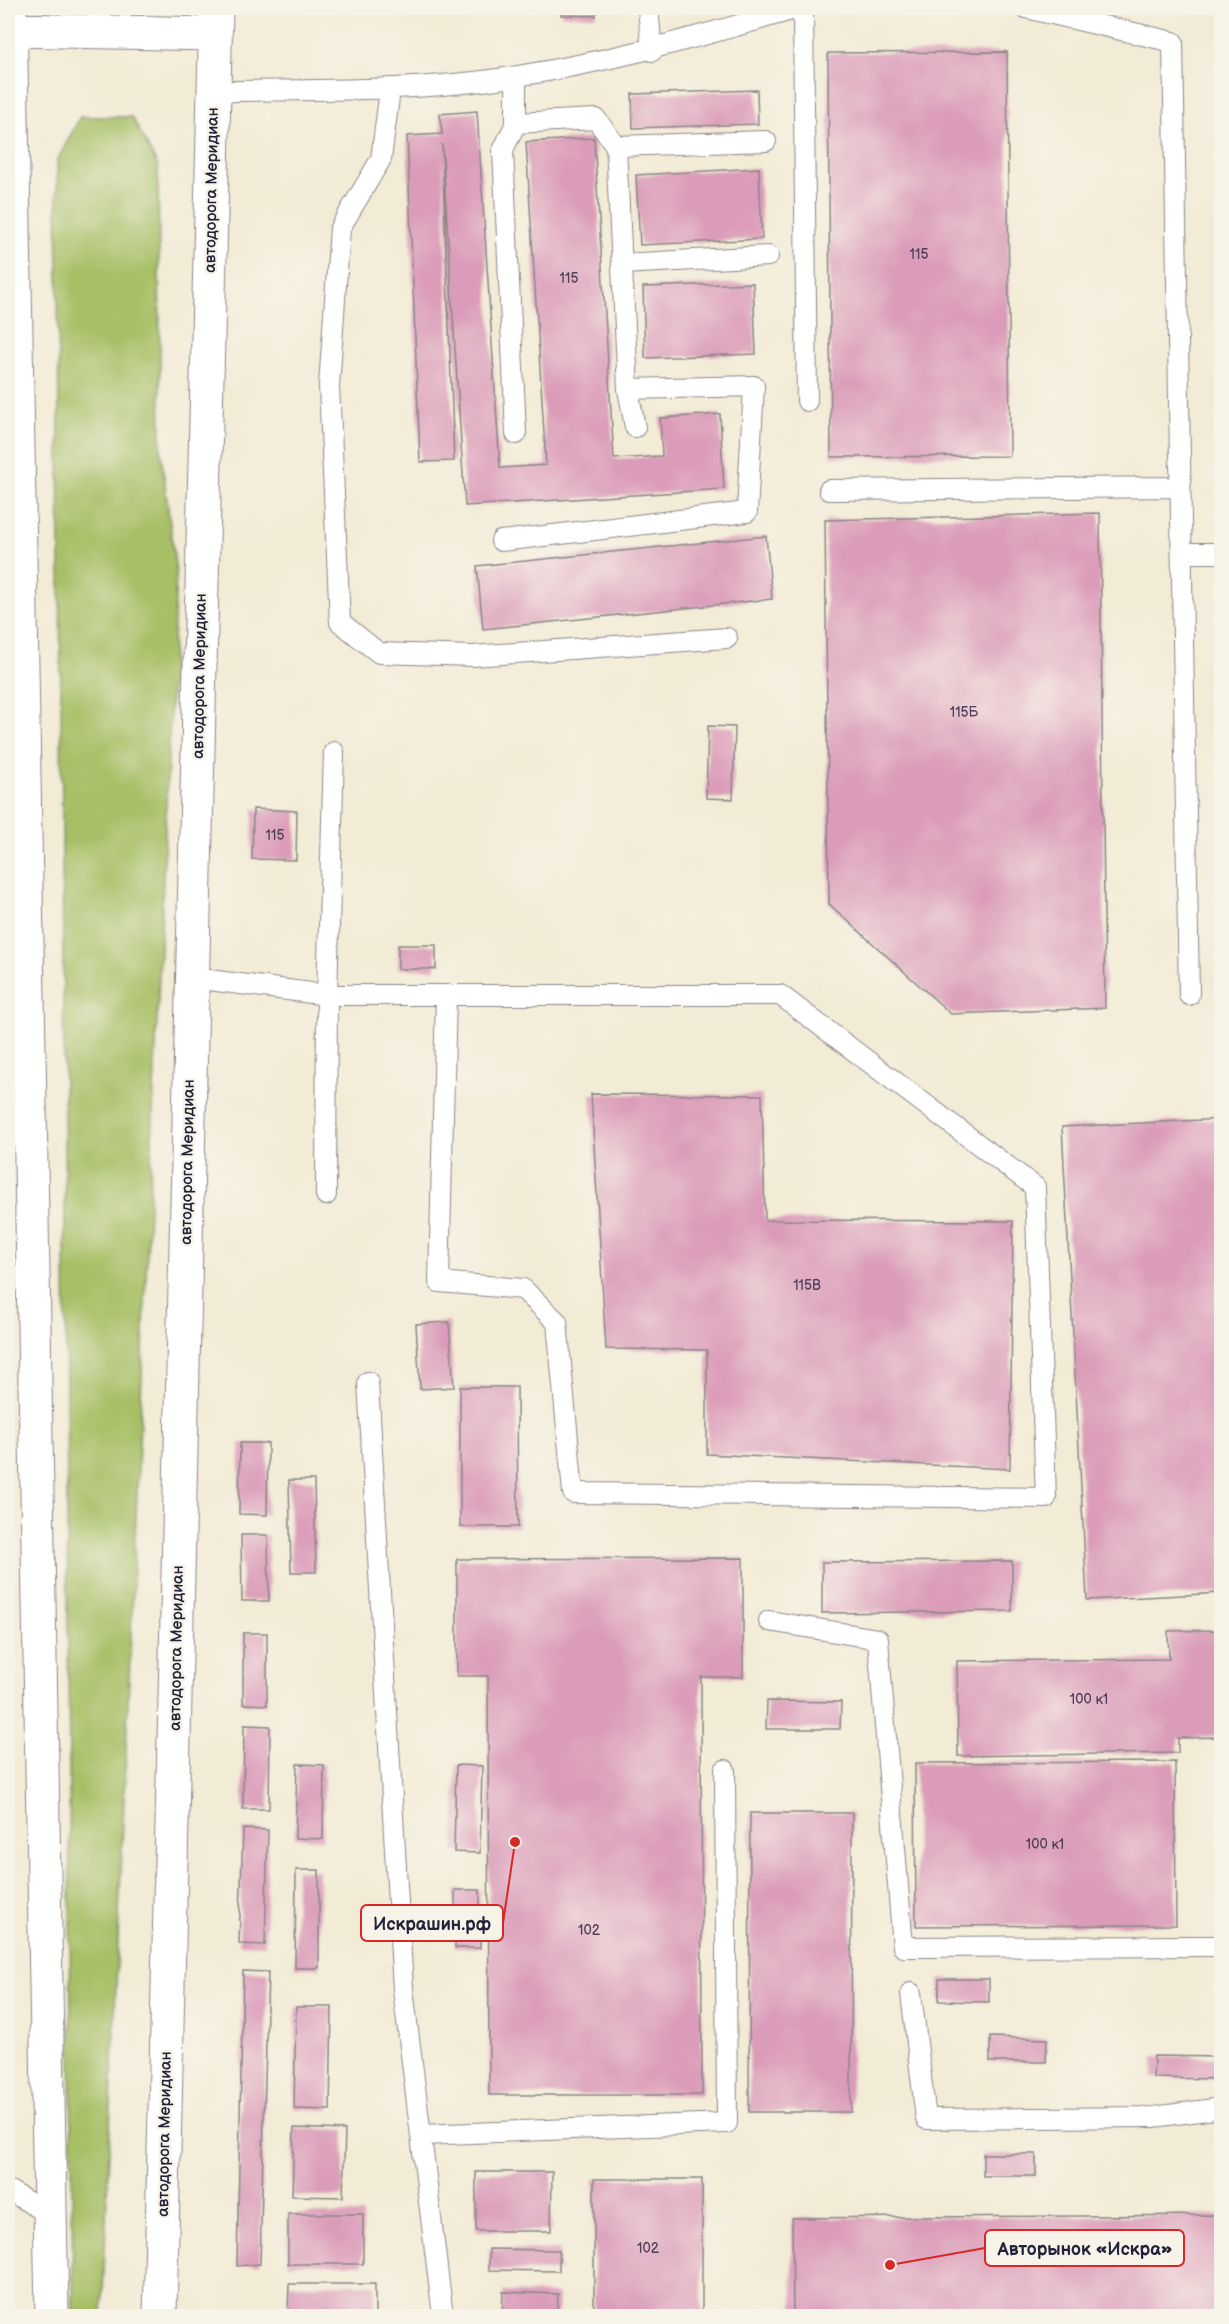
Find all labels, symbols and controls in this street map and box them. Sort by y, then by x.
street label: автодорога Меридиан [201,107,223,273]
house number: 115 [910,246,928,263]
house number: 115 [560,270,578,287]
street label: автодорога Меридиан [189,593,211,759]
house number: 115Б [950,704,979,721]
house number: 115 [266,827,284,844]
street label: автодорога Меридиан [177,1079,199,1245]
house number: 115В [793,1277,821,1294]
street label: автодорога Меридиан [166,1565,188,1731]
house number: 100 к1 [1070,1691,1108,1708]
house number: 100 к1 [1026,1836,1064,1853]
callout: Искрашин.рф [361,1905,503,1941]
text: Искрашин.рф [373,1914,492,1935]
house number: 102 [578,1922,601,1939]
street label: автодорога Меридиан [154,2051,176,2217]
callout: Авторынок «Искра» [985,2230,1184,2266]
text: Авторынок «Искра» [996,2239,1173,2260]
house number: 102 [637,2240,660,2257]

